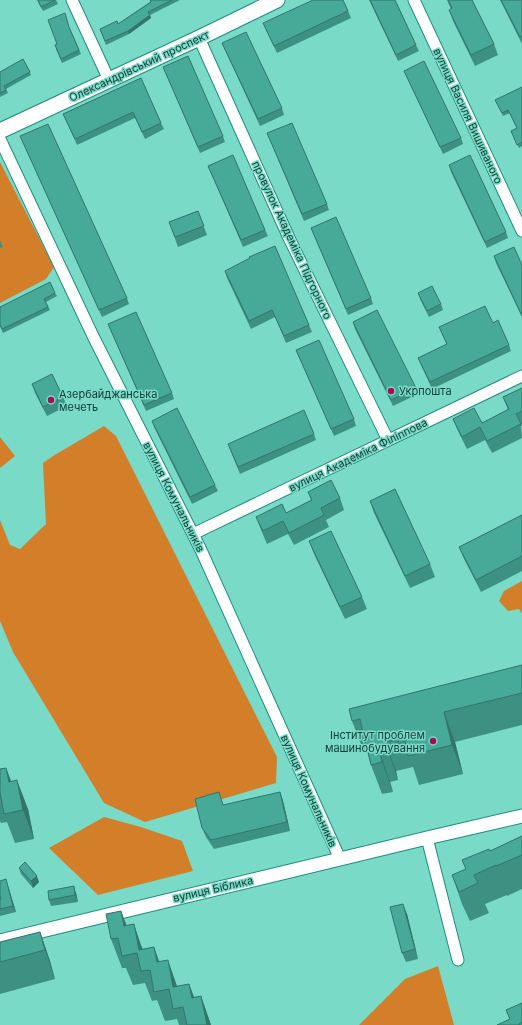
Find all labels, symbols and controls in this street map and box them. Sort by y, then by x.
street label: Олександрівський проспект [67,27,212,105]
street label: вулиця Василя Вишиваного [430,46,506,186]
street label: провулок Академіка Підгорного [249,159,335,322]
place label: Укрпошта [399,384,452,398]
marker: Укрпошта [386,386,396,396]
place label: Азербайджанська мечеть [59,387,157,414]
marker: Азербайджанська мечеть [46,395,56,405]
street label: вулиця Академіка Філіппова [286,415,430,495]
street label: вулиця Комунальників [140,440,208,554]
place label: Інститут проблем машинобудування [325,728,425,755]
street label: вулиця Комунальників [278,733,340,849]
marker: Інститут проблем машинобудування [428,736,438,746]
street label: вулиця Біблика [172,873,254,905]

